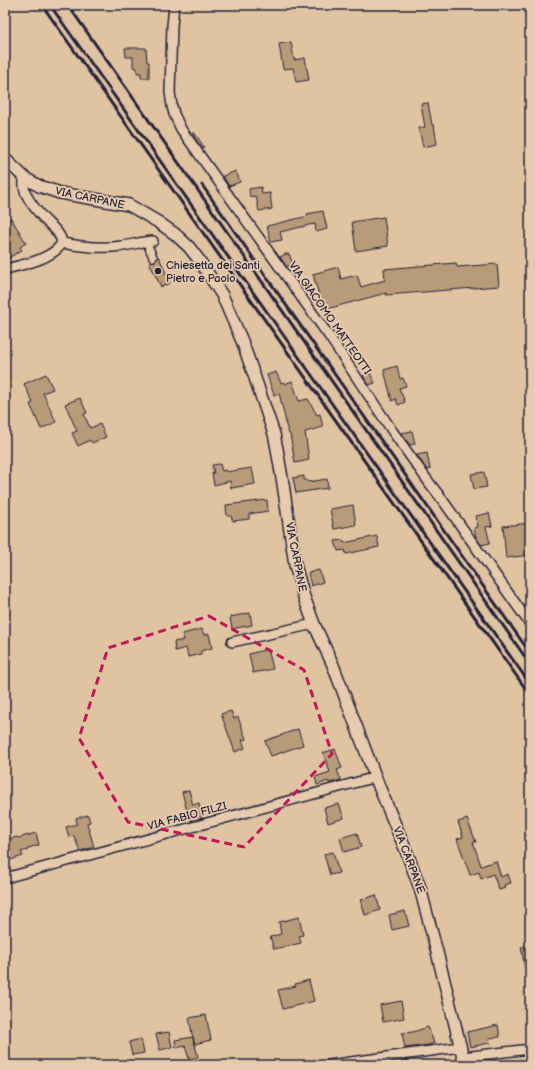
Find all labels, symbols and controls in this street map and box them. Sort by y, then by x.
street label: VIA CARPANE [54,184,126,212]
place label: Chiesetta dei Santi Pietro e Paolo [166,259,260,285]
street label: VIA GIACOMO MATTEOTTI [286,259,374,377]
marker: Chiesetta dei Santi Pietro e Paolo [153,266,163,276]
street label: VIA CARPANE [283,521,309,593]
street label: VIA FABIO FILZI [146,799,229,833]
street label: VIA CARPANE [390,825,428,895]

